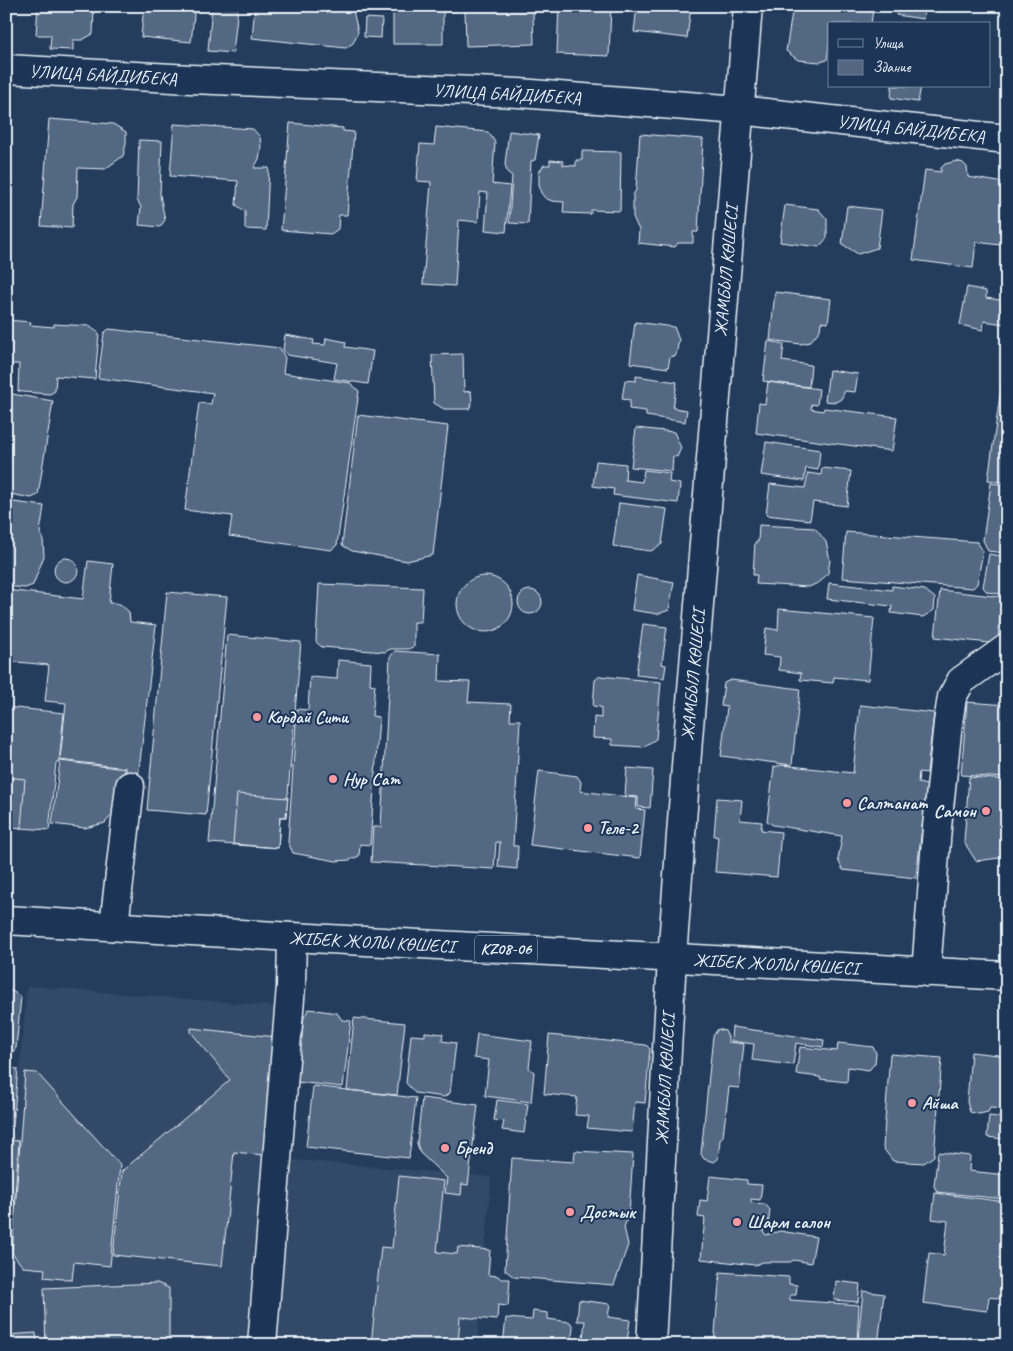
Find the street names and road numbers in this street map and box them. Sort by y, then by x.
street label: УЛИЦА БАЙДИБЕКА [29,60,178,90]
street label: УЛИЦА БАЙДИБЕКА [433,79,582,109]
street label: УЛИЦА БАЙДИБЕКА [836,110,987,148]
street label: ЖАМБЫЛ КӨШЕСІ [709,201,743,338]
street label: ЖАМБЫЛ КӨШЕСІ [676,605,710,742]
street label: ЖІБЕК ЖОЛЫ КӨШЕСІ [289,927,459,958]
road number: KZ08-06 [475,936,537,962]
street label: ЖІБЕК ЖОЛЫ КӨШЕСІ [693,949,863,980]
street label: ЖАМБЫЛ КӨШЕСІ [651,1009,680,1145]

